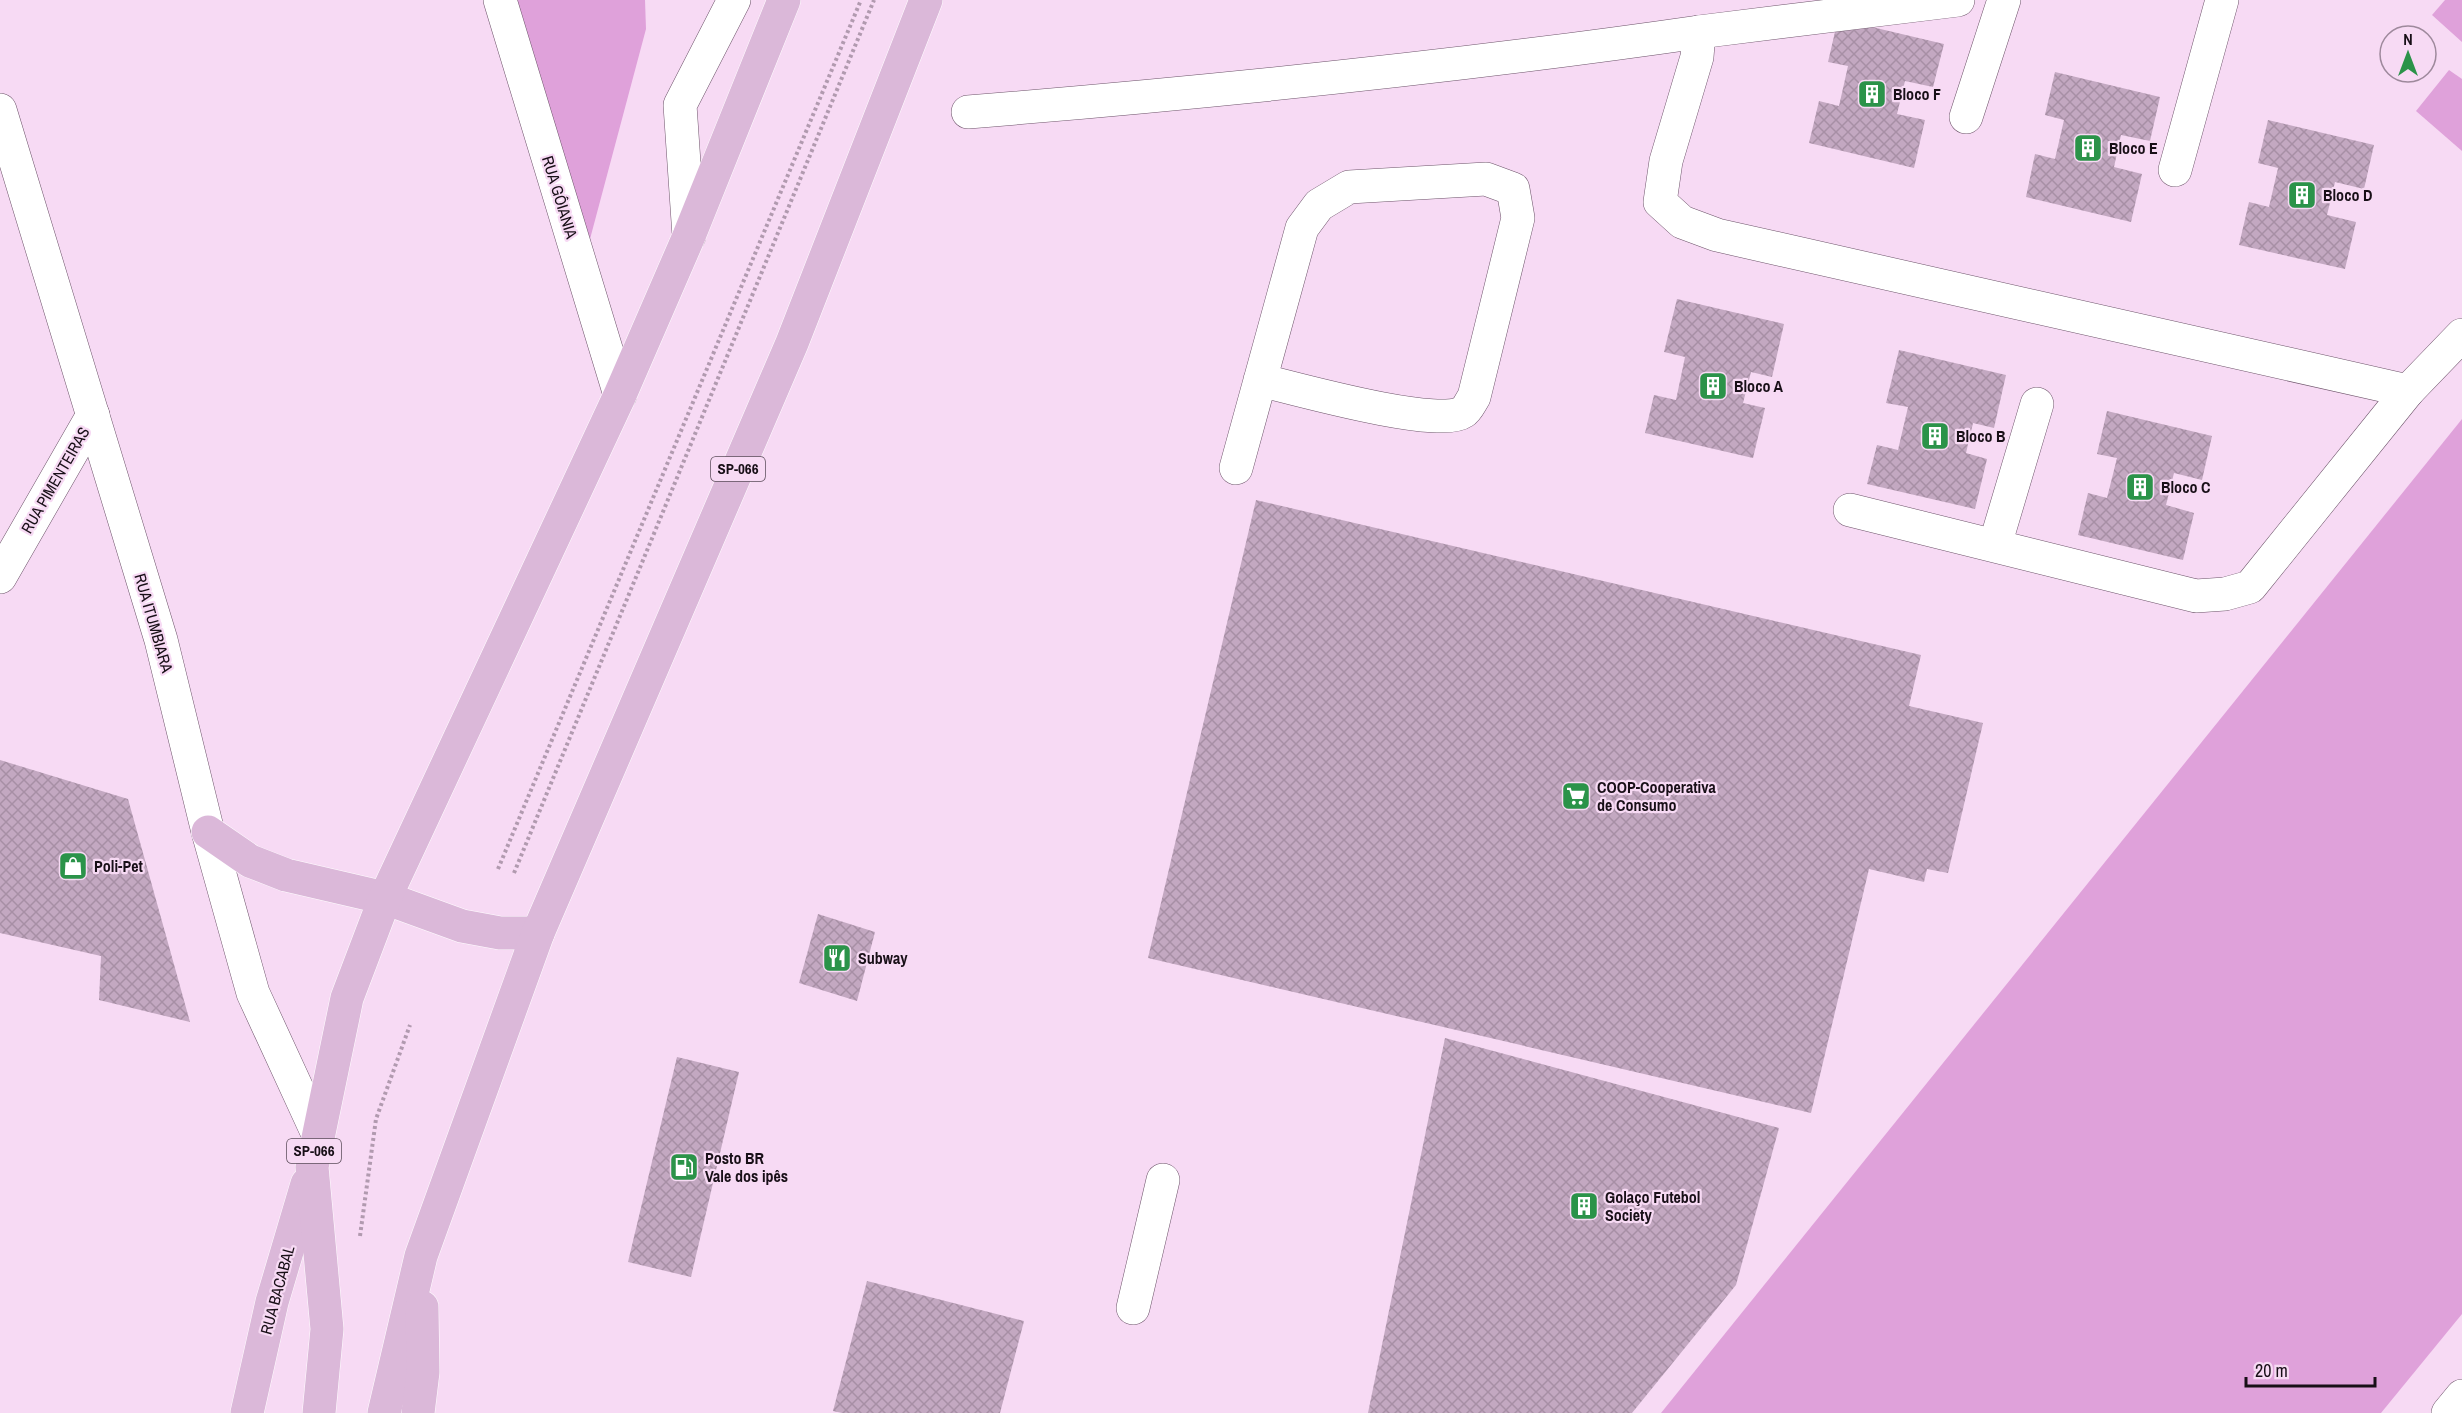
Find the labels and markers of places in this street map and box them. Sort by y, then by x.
building icon: Bloco F [1856,78,1888,110]
place label: Bloco F [1893,83,1941,105]
building icon: Bloco E [2072,132,2104,164]
place label: Bloco E [2109,137,2158,159]
building icon: Bloco D [2286,179,2318,211]
place label: Bloco D [2323,184,2373,206]
building icon: Bloco A [1697,370,1729,402]
place label: Bloco A [1734,375,1784,397]
building icon: Bloco B [1919,420,1951,452]
place label: Bloco B [1956,425,2006,447]
building icon: Bloco C [2124,471,2156,503]
place label: Bloco C [2161,476,2211,498]
place label: COOP-Cooperativa de Consumo [1597,776,1717,816]
supermarket icon: COOP-Cooperativa de Consumo [1560,780,1592,812]
shop icon: Poli-Pet [57,850,89,882]
place label: Poli-Pet [94,855,143,877]
restaurant icon: Subway [821,942,853,974]
place label: Subway [858,947,908,969]
place label: Posto BR Vale dos ipês [705,1147,788,1187]
fuel station icon: Posto BR Vale dos ipês [668,1151,700,1183]
place label: Golaço Futebol Society [1605,1186,1701,1226]
building icon: Golaço Futebol Society [1568,1190,1600,1222]

